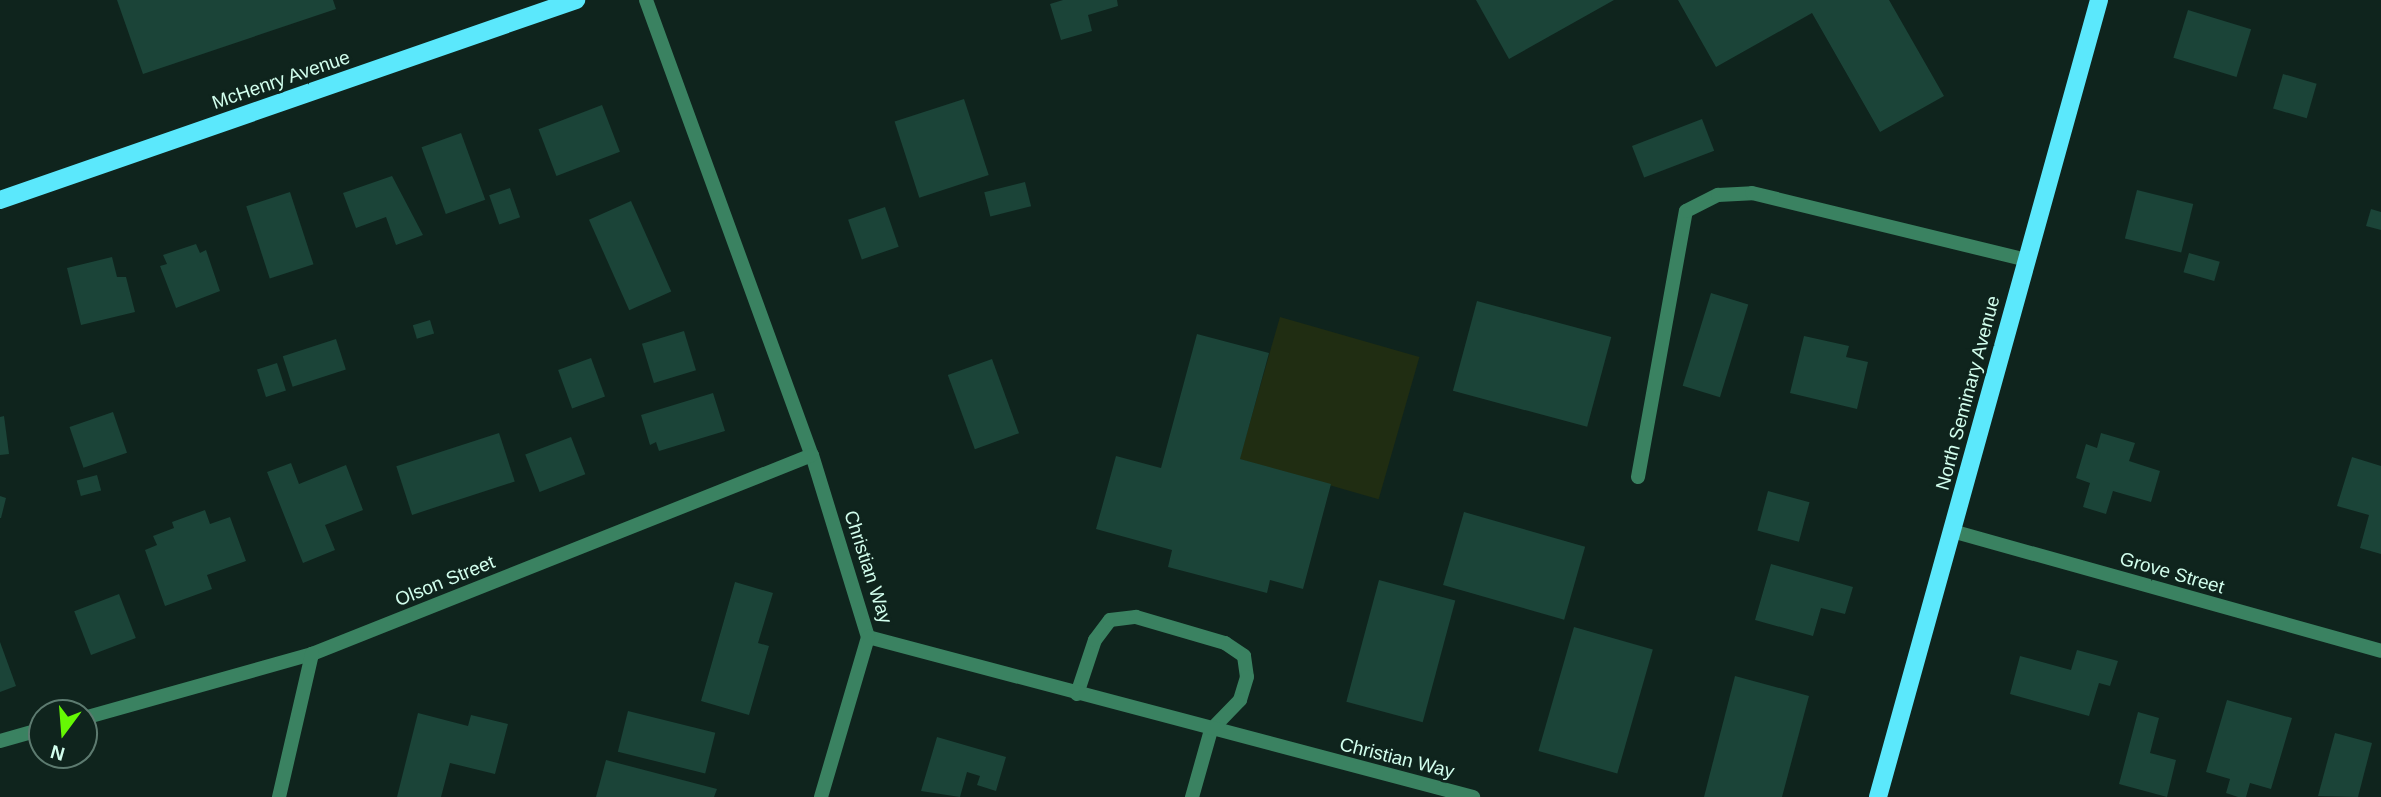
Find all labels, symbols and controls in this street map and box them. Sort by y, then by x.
street label: McHenry Avenue [209,46,353,114]
street label: North Seminary Avenue [1931,293,2005,493]
street label: Christian Way [839,508,897,626]
street label: Grove Street [2117,547,2227,599]
street label: Olson Street [392,551,498,611]
north arrow [28,699,98,769]
street label: Christian Way [1337,733,1457,783]
text: N [48,741,67,765]

